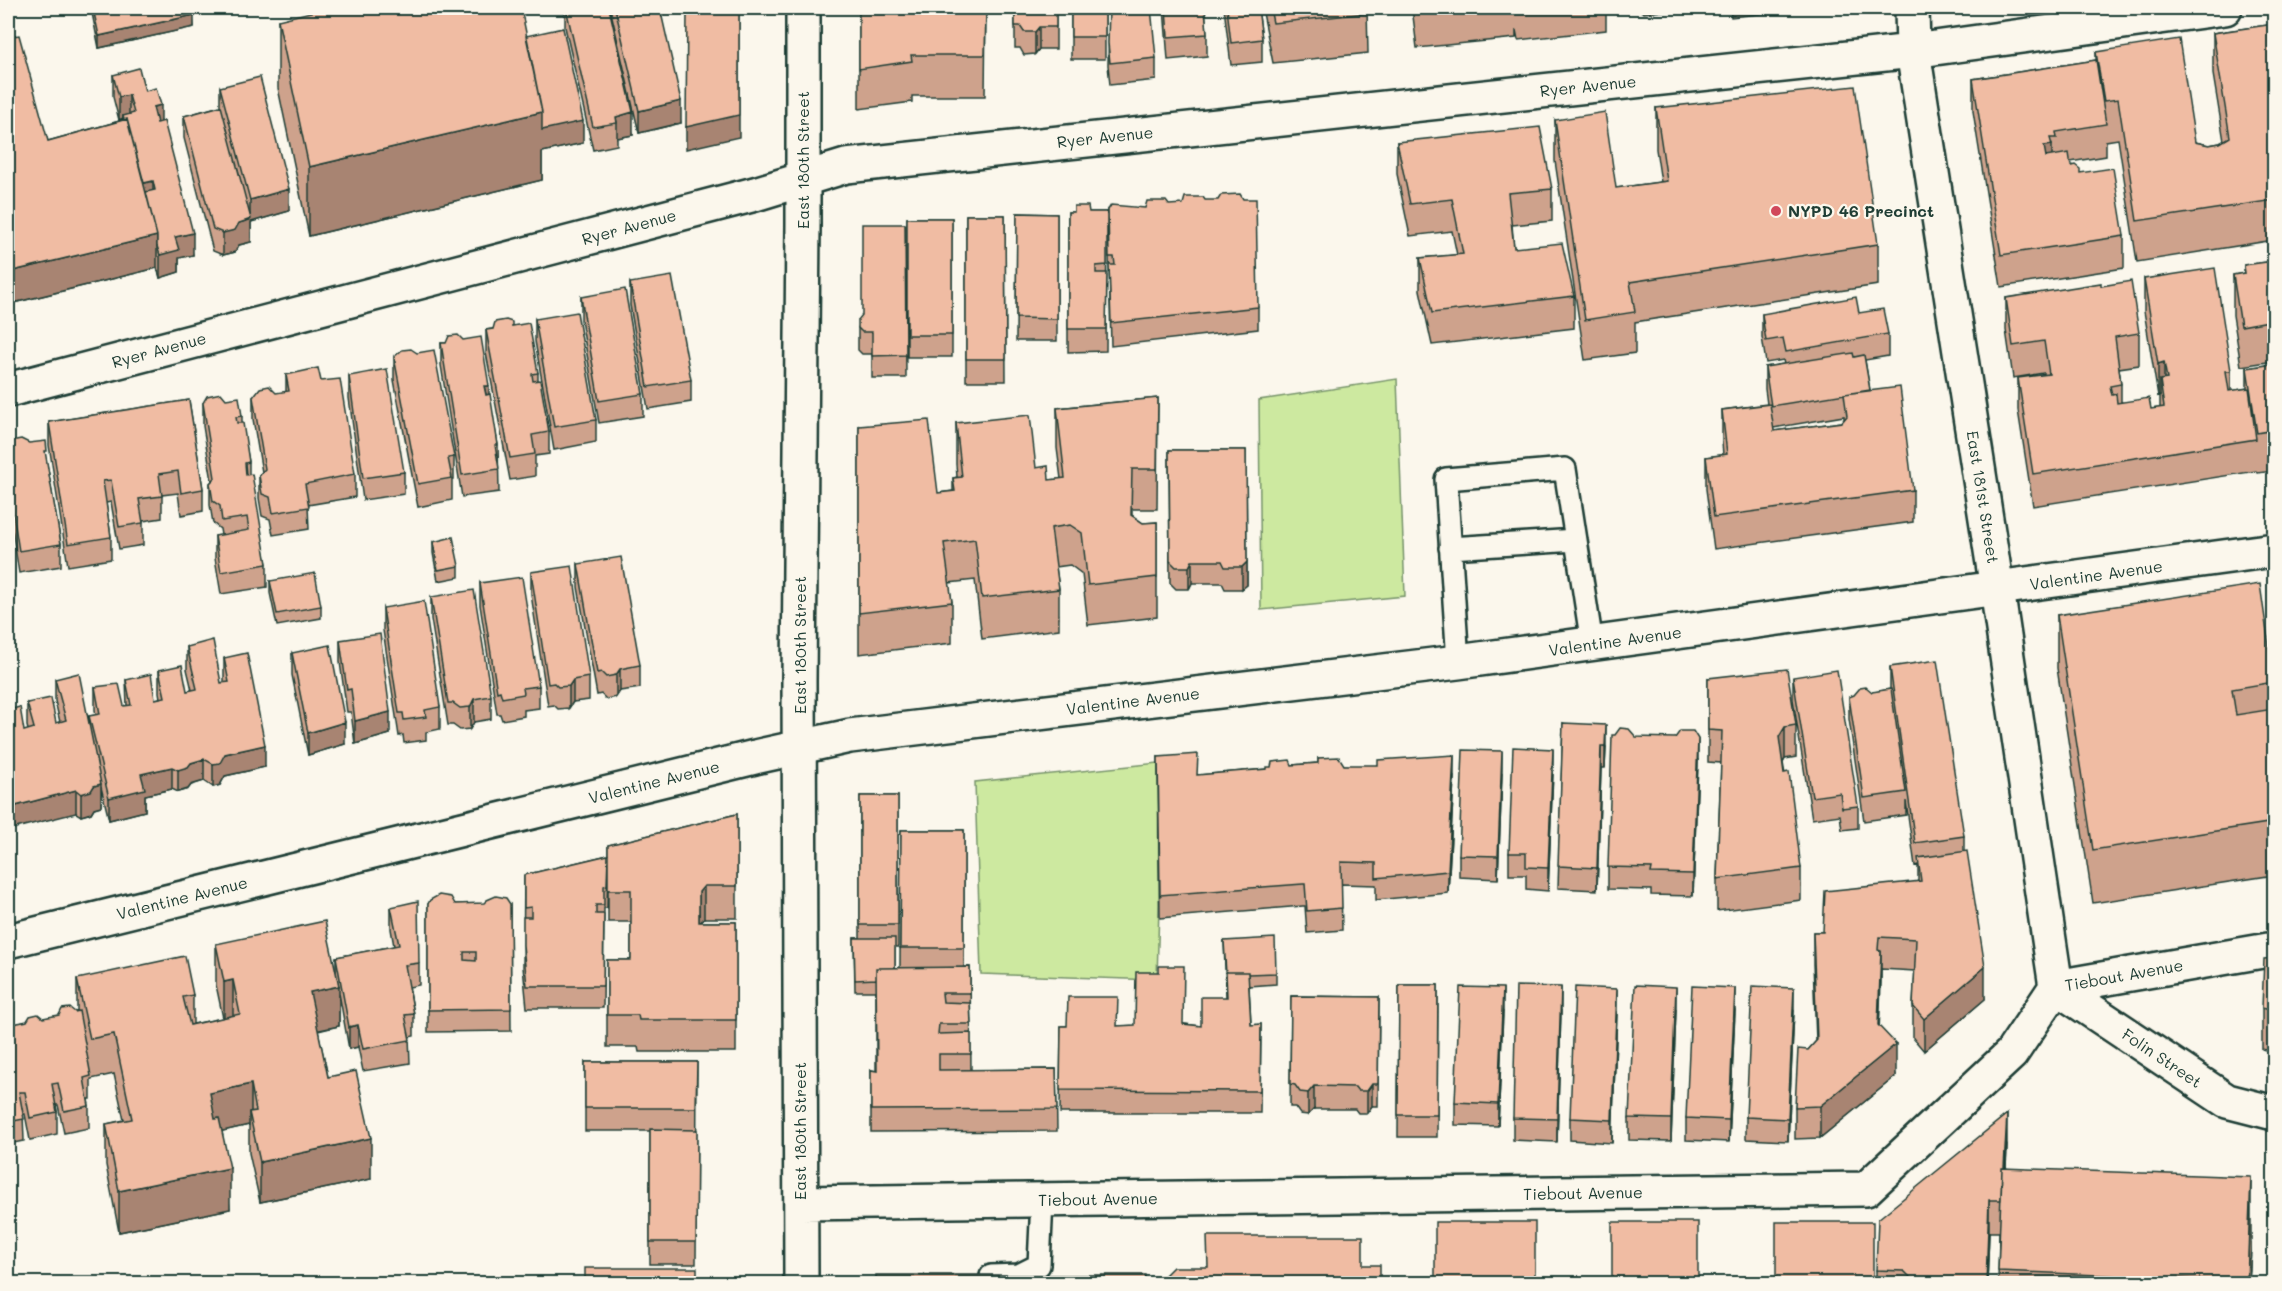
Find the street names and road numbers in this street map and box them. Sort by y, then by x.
street label: Ryer Avenue [1539,70,1637,101]
street label: East 180th Street [792,91,813,229]
street label: Ryer Avenue [1056,121,1154,152]
street label: Ryer Avenue [579,204,678,249]
street label: Ryer Avenue [109,327,208,372]
street label: East 181st Street [1963,429,2004,565]
street label: Valentine Avenue [2028,555,2164,594]
street label: East 180th Street [789,576,810,714]
street label: Valentine Avenue [1547,621,1683,660]
street label: Valentine Avenue [1065,682,1201,719]
street label: Valentine Avenue [586,755,722,808]
street label: Valentine Avenue [114,871,250,924]
street label: Tiebout Avenue [2063,954,2185,995]
street label: Folin Street [2118,1023,2206,1092]
street label: East 180th Street [789,1062,810,1200]
street label: Tiebout Avenue [1523,1181,1643,1204]
street label: Tiebout Avenue [1038,1187,1158,1210]

